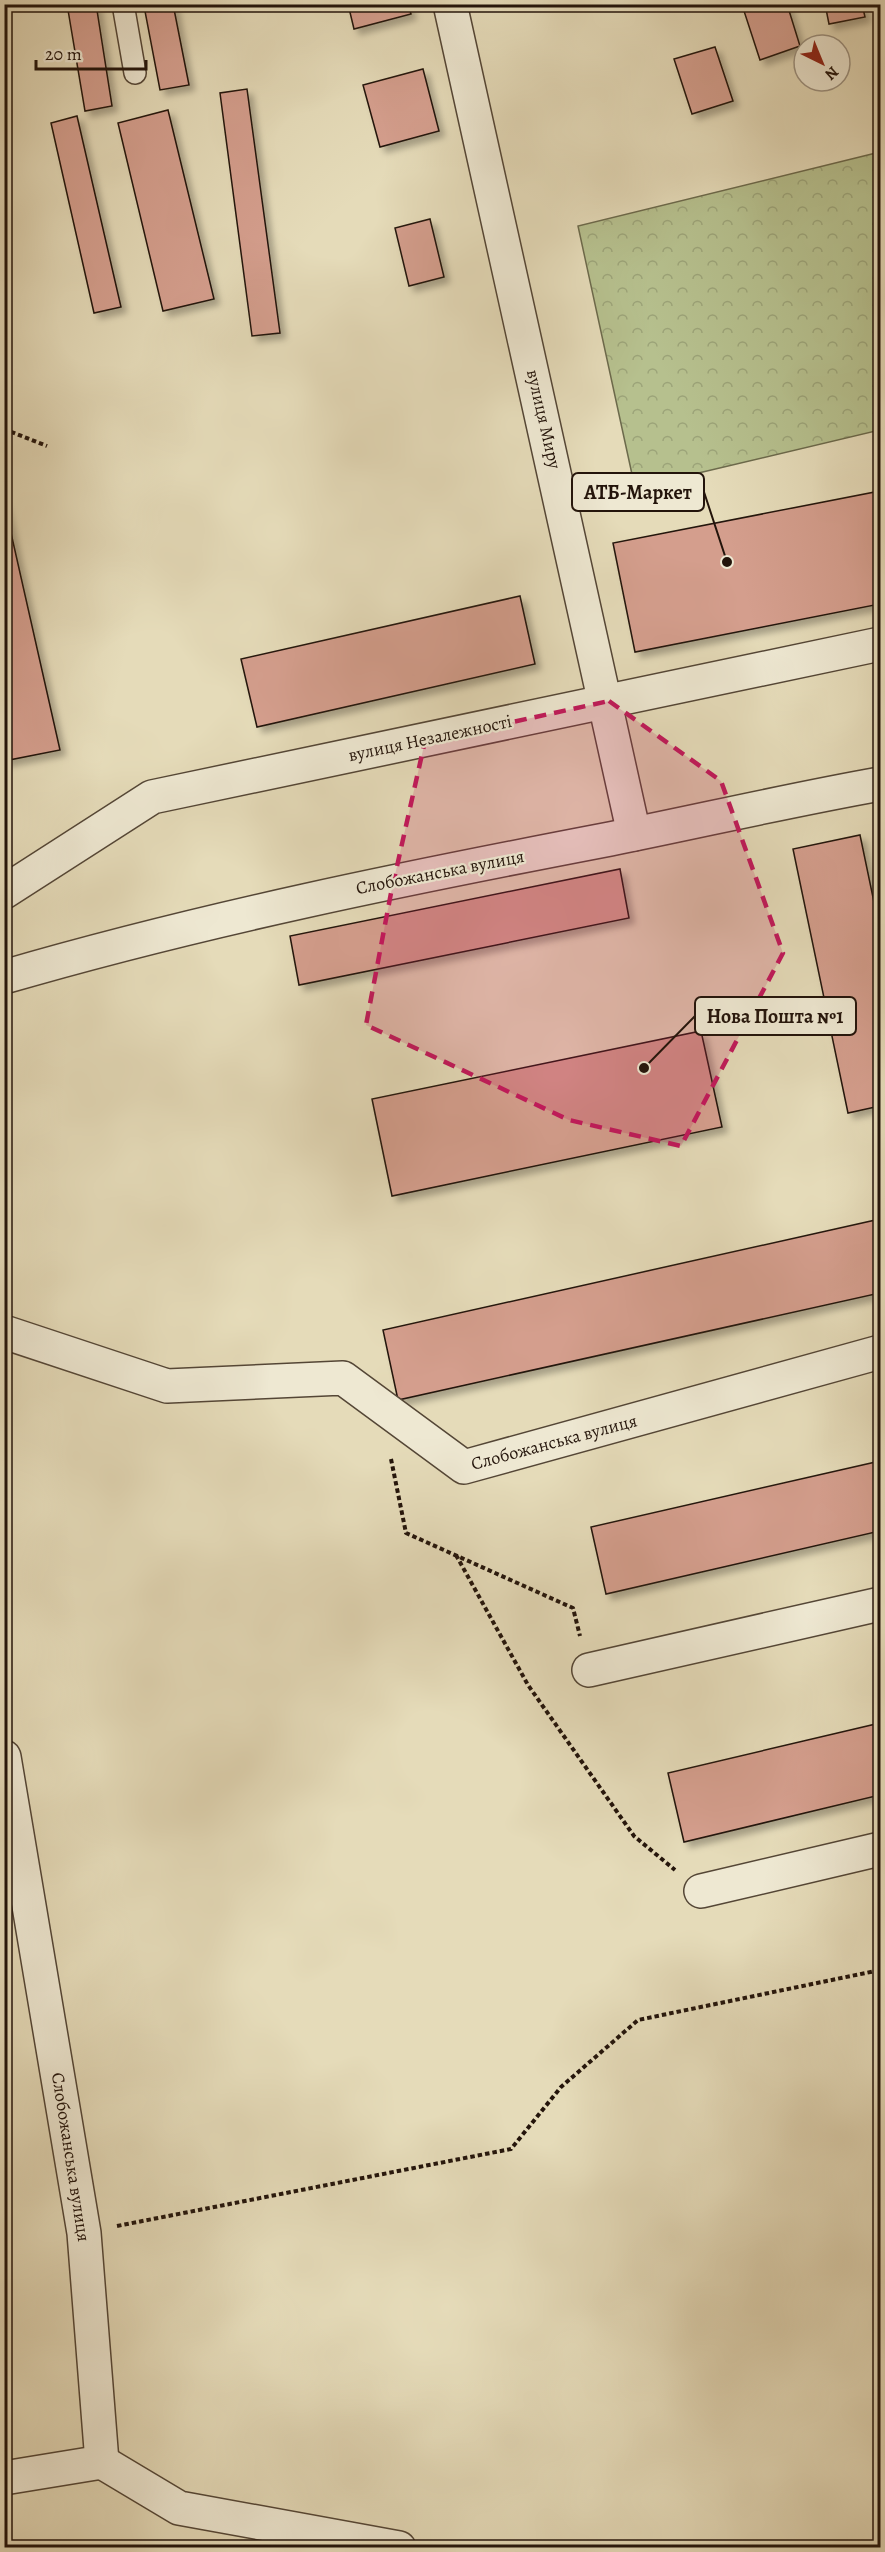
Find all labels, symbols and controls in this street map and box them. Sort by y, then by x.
scale bar [36,33,146,71]
north arrow [792,33,852,93]
text: 20 m [45,42,82,66]
text: N [820,61,843,85]
street label: вулиця Миру [521,367,567,472]
callout: АТБ-Маркет [572,473,704,511]
text: АТБ-Маркет [583,479,692,506]
street label: вулиця Незалежності [346,709,514,767]
street label: Слобожанська вулиця [354,844,526,900]
callout: Нова Пошта №1 [695,997,856,1035]
text: Нова Пошта №1 [706,1003,844,1030]
street label: Слобожанська вулиця [468,1408,640,1476]
street label: Слобожанська вулиця [46,2071,96,2243]

